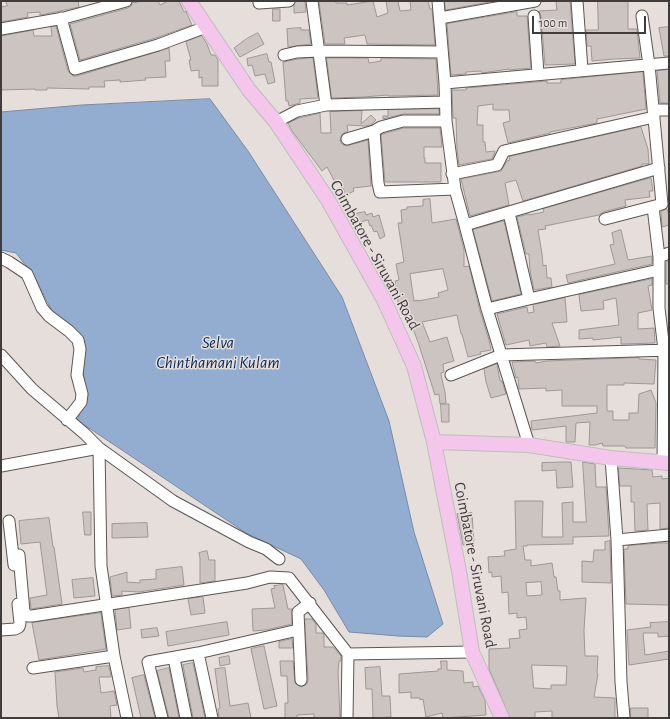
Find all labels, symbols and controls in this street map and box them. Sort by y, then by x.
scale bar [534,8,648,34]
text: 100 m [539,17,567,29]
street label: Coimbatore - Siruvani Road [326,177,424,333]
water label: Selva Chinthamani Kulam [156,333,280,373]
street label: Coimbatore - Siruvani Road [450,481,500,649]

